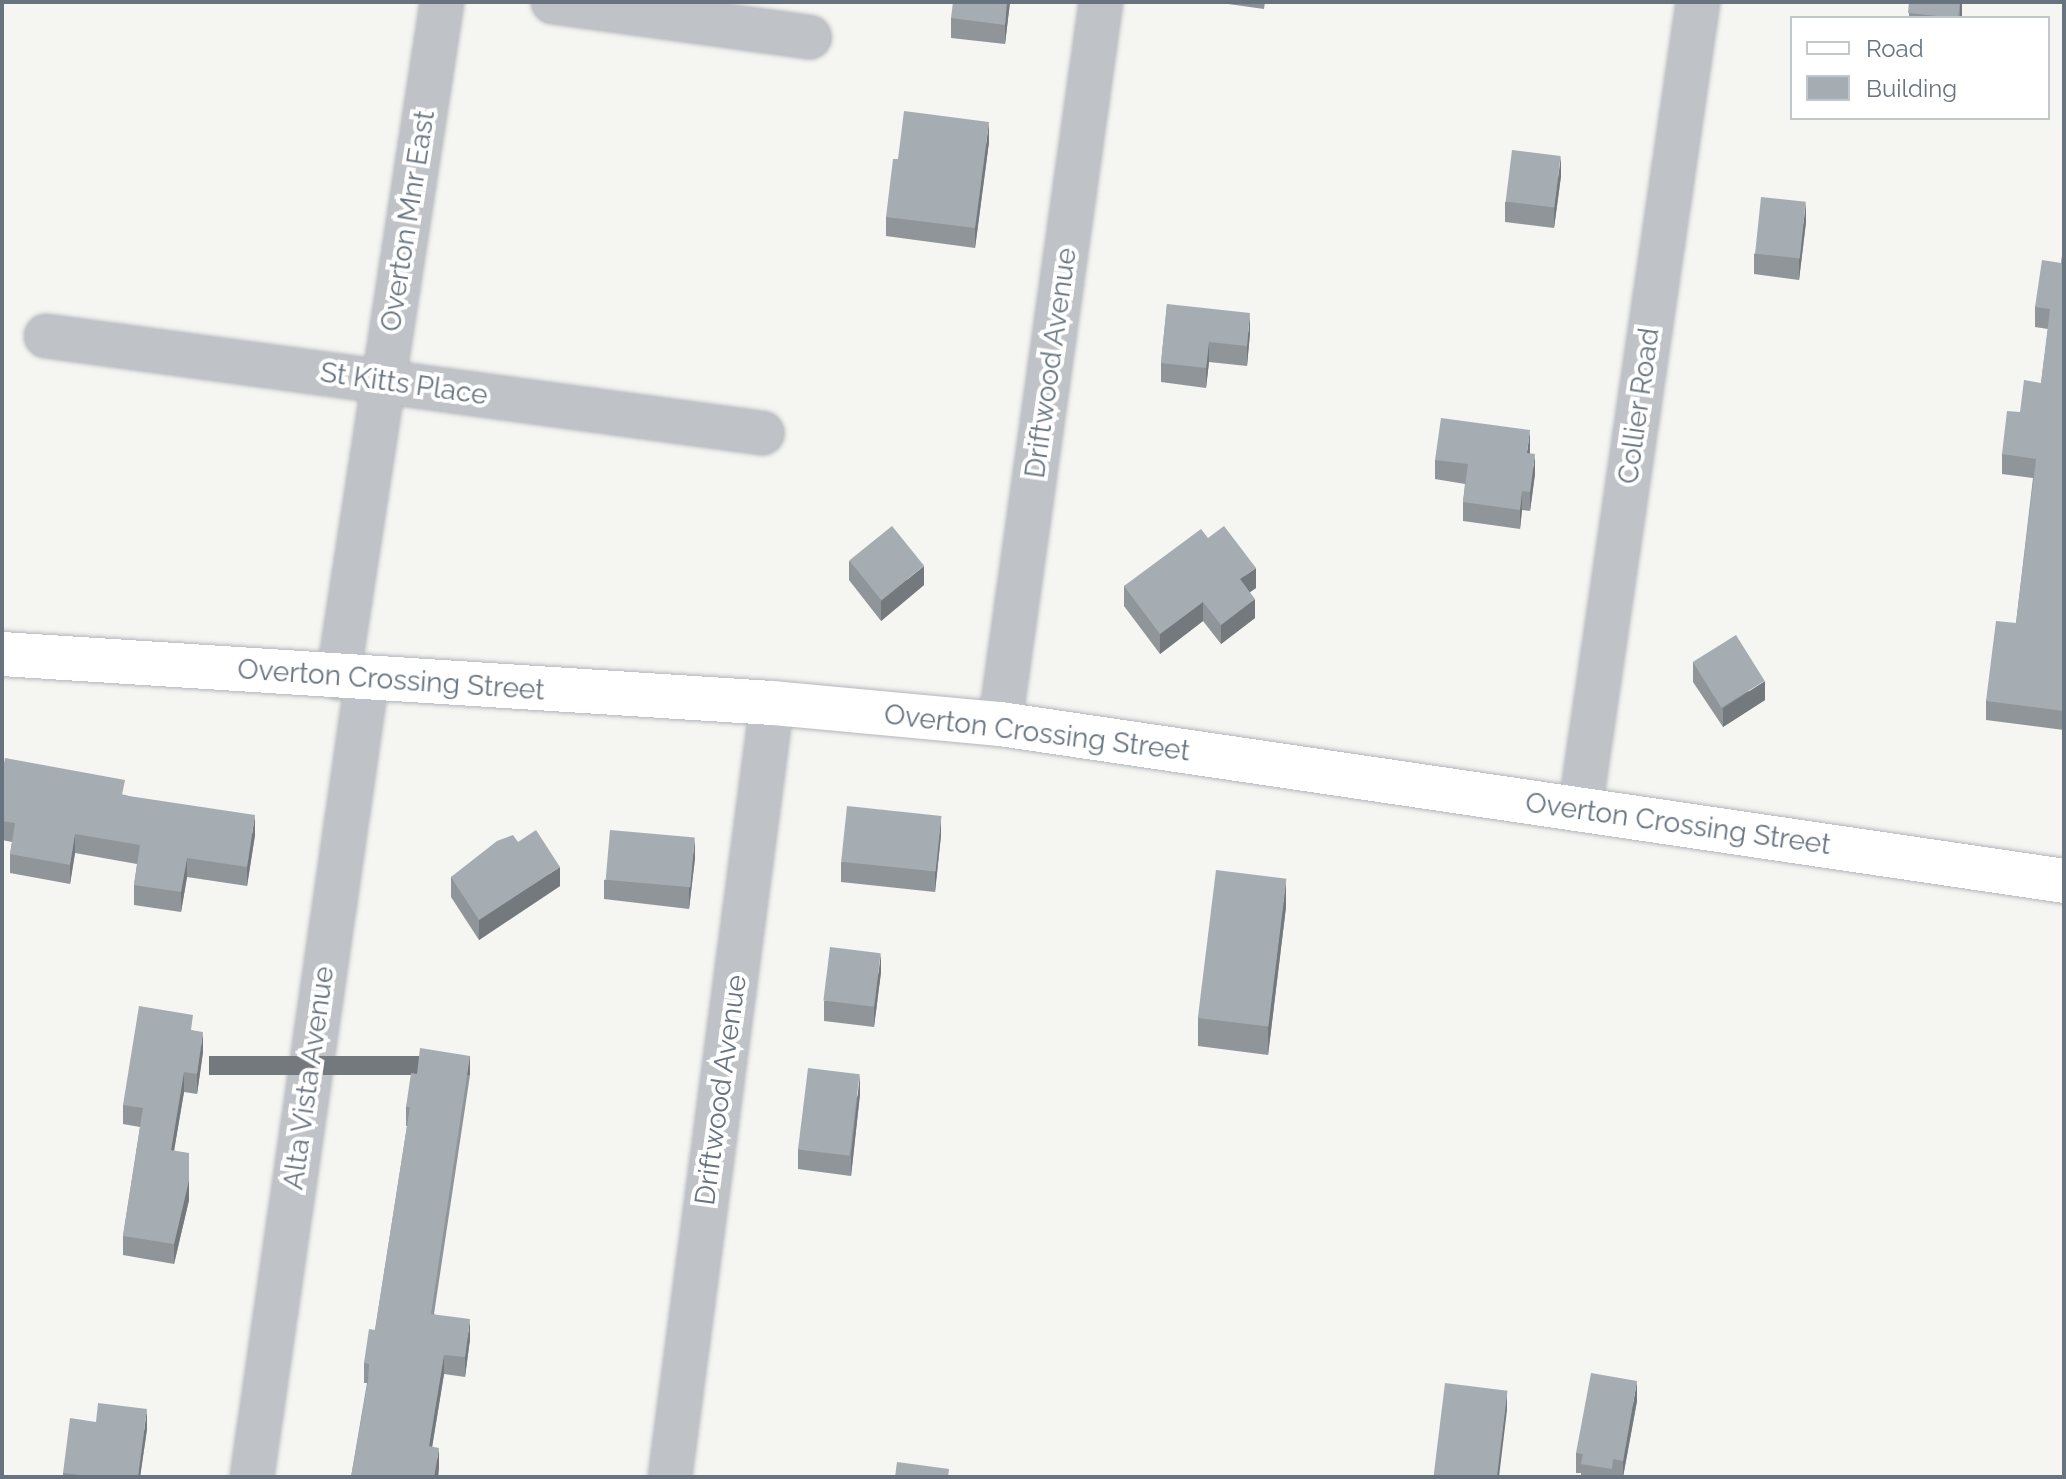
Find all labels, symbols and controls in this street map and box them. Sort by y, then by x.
legend [1790,16,2050,120]
text: Road [1866,34,1924,63]
text: Building [1866,74,1957,103]
street label: Overton Mnr East [374,108,442,334]
street label: Driftwood Avenue [1018,245,1084,481]
street label: Collier Road [1611,326,1667,486]
street label: St Kitts Place [318,356,490,412]
street label: Overton Crossing Street [236,653,546,707]
street label: Overton Crossing Street [882,698,1192,768]
street label: Overton Crossing Street [1523,786,1833,862]
street label: Alta Vista Avenue [277,963,341,1193]
street label: Driftwood Avenue [688,972,754,1208]

